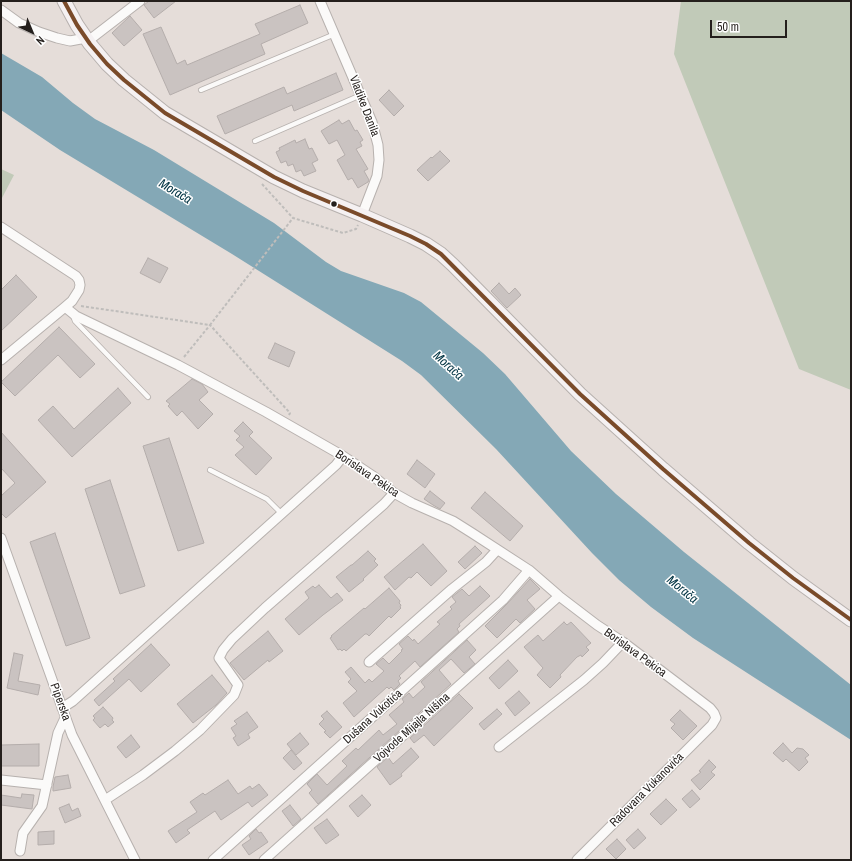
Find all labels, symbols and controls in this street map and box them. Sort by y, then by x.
north arrow [12,12,52,52]
scale bar [712,12,789,38]
text: 50 m [717,19,739,35]
text: N [33,33,48,48]
street label: Vladike Danila [346,74,382,138]
water label: Morača [156,176,194,208]
unlabelled marker [329,199,339,209]
water label: Morača [430,348,466,384]
street label: Borislava Pekica [332,447,402,501]
water label: Morača [663,573,701,607]
street label: Borislava Pekica [601,625,669,681]
street label: Piperska [47,681,73,723]
street label: Dušana Vukotića [340,687,406,747]
street label: Vojvode Mijajla Nišina [371,690,453,766]
street label: Radovana Vukanovića [607,750,687,830]

